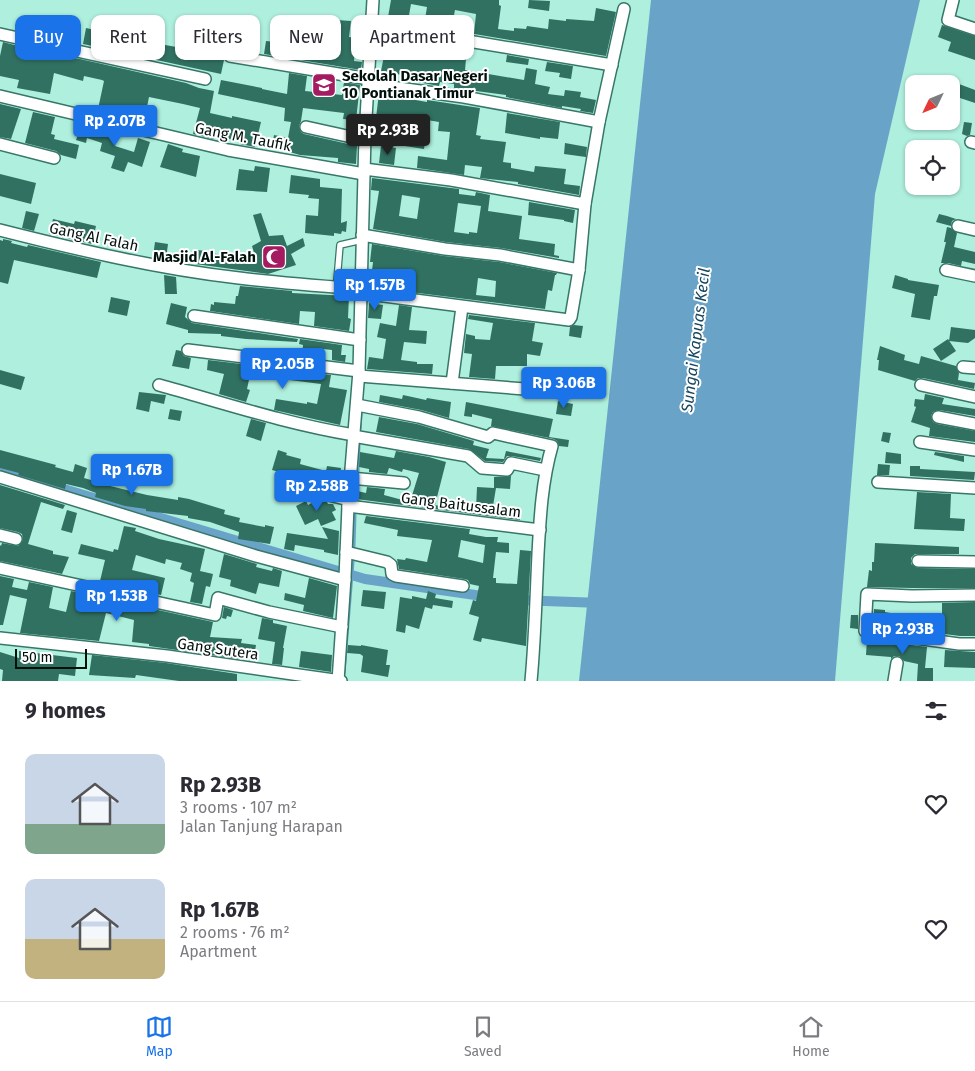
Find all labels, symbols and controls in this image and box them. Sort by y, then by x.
chip: Buy [15,15,81,60]
chip: Rent [91,15,165,60]
chip: Filters [175,15,260,60]
chip: New [270,15,341,60]
chip: Apartment [351,15,474,60]
place label: Sekolah Dasar Negeri 10 Pontianak Timur [342,67,488,102]
school or university icon: Sekolah Dasar Negeri 10 Pontianak Timur [311,72,337,98]
north arrow [905,75,960,130]
map controls [905,75,960,195]
pin: Rp 2.07B [63,104,167,147]
text: Rp 2.07B [84,111,146,130]
pin: Rp 2.93B [336,114,440,156]
street label: Gang M. Taufik [193,119,293,155]
text: Rp 2.93B [357,120,419,139]
button: locate [905,140,960,195]
street label: Gang Al Falah [48,219,140,255]
mosque icon: Masjid Al-Falah [261,244,287,270]
place label: Masjid Al-Falah [153,248,256,266]
water label: Sungai Kapuas Kecil [677,267,714,414]
pin: Rp 1.57B [323,268,427,311]
text: Rp 1.57B [345,275,405,294]
pin: Rp 2.05B [231,348,335,390]
text: Rp 2.05B [252,354,314,373]
pin: Rp 3.06B [512,366,616,409]
text: Rp 3.06B [532,373,596,392]
pin: Rp 1.67B [80,454,184,496]
text: Rp 1.67B [102,460,162,479]
pin: Rp 2.58B [265,470,369,512]
text: Rp 2.58B [285,476,349,495]
street label: Gang Baitussalam [400,489,522,521]
pin: Rp 1.53B [65,580,169,622]
text: Rp 1.53B [86,586,148,605]
pin: Rp 2.93B [851,612,955,655]
text: Rp 2.93B [872,619,934,638]
street label: Gang Sutera [176,634,260,664]
scale bar [15,646,88,669]
text: 50 m [22,649,53,666]
icon: filters [922,697,950,725]
text: 9 homes [25,698,106,724]
text: Rp 2.93B [180,772,261,798]
icon: home [65,774,125,834]
icon: heart [922,790,950,818]
text: 3 rooms · 107 m² [180,798,297,817]
text: Jalan Tanjung Harapan [180,817,343,836]
text: Rp 1.67B [180,897,259,923]
icon: home [65,899,125,959]
icon: heart [922,915,950,943]
text: 2 rooms · 76 m² [180,923,290,942]
text: Apartment [180,942,257,961]
tab: Map [145,1013,173,1060]
tab: Saved [464,1013,502,1060]
tab: Home [792,1013,830,1060]

